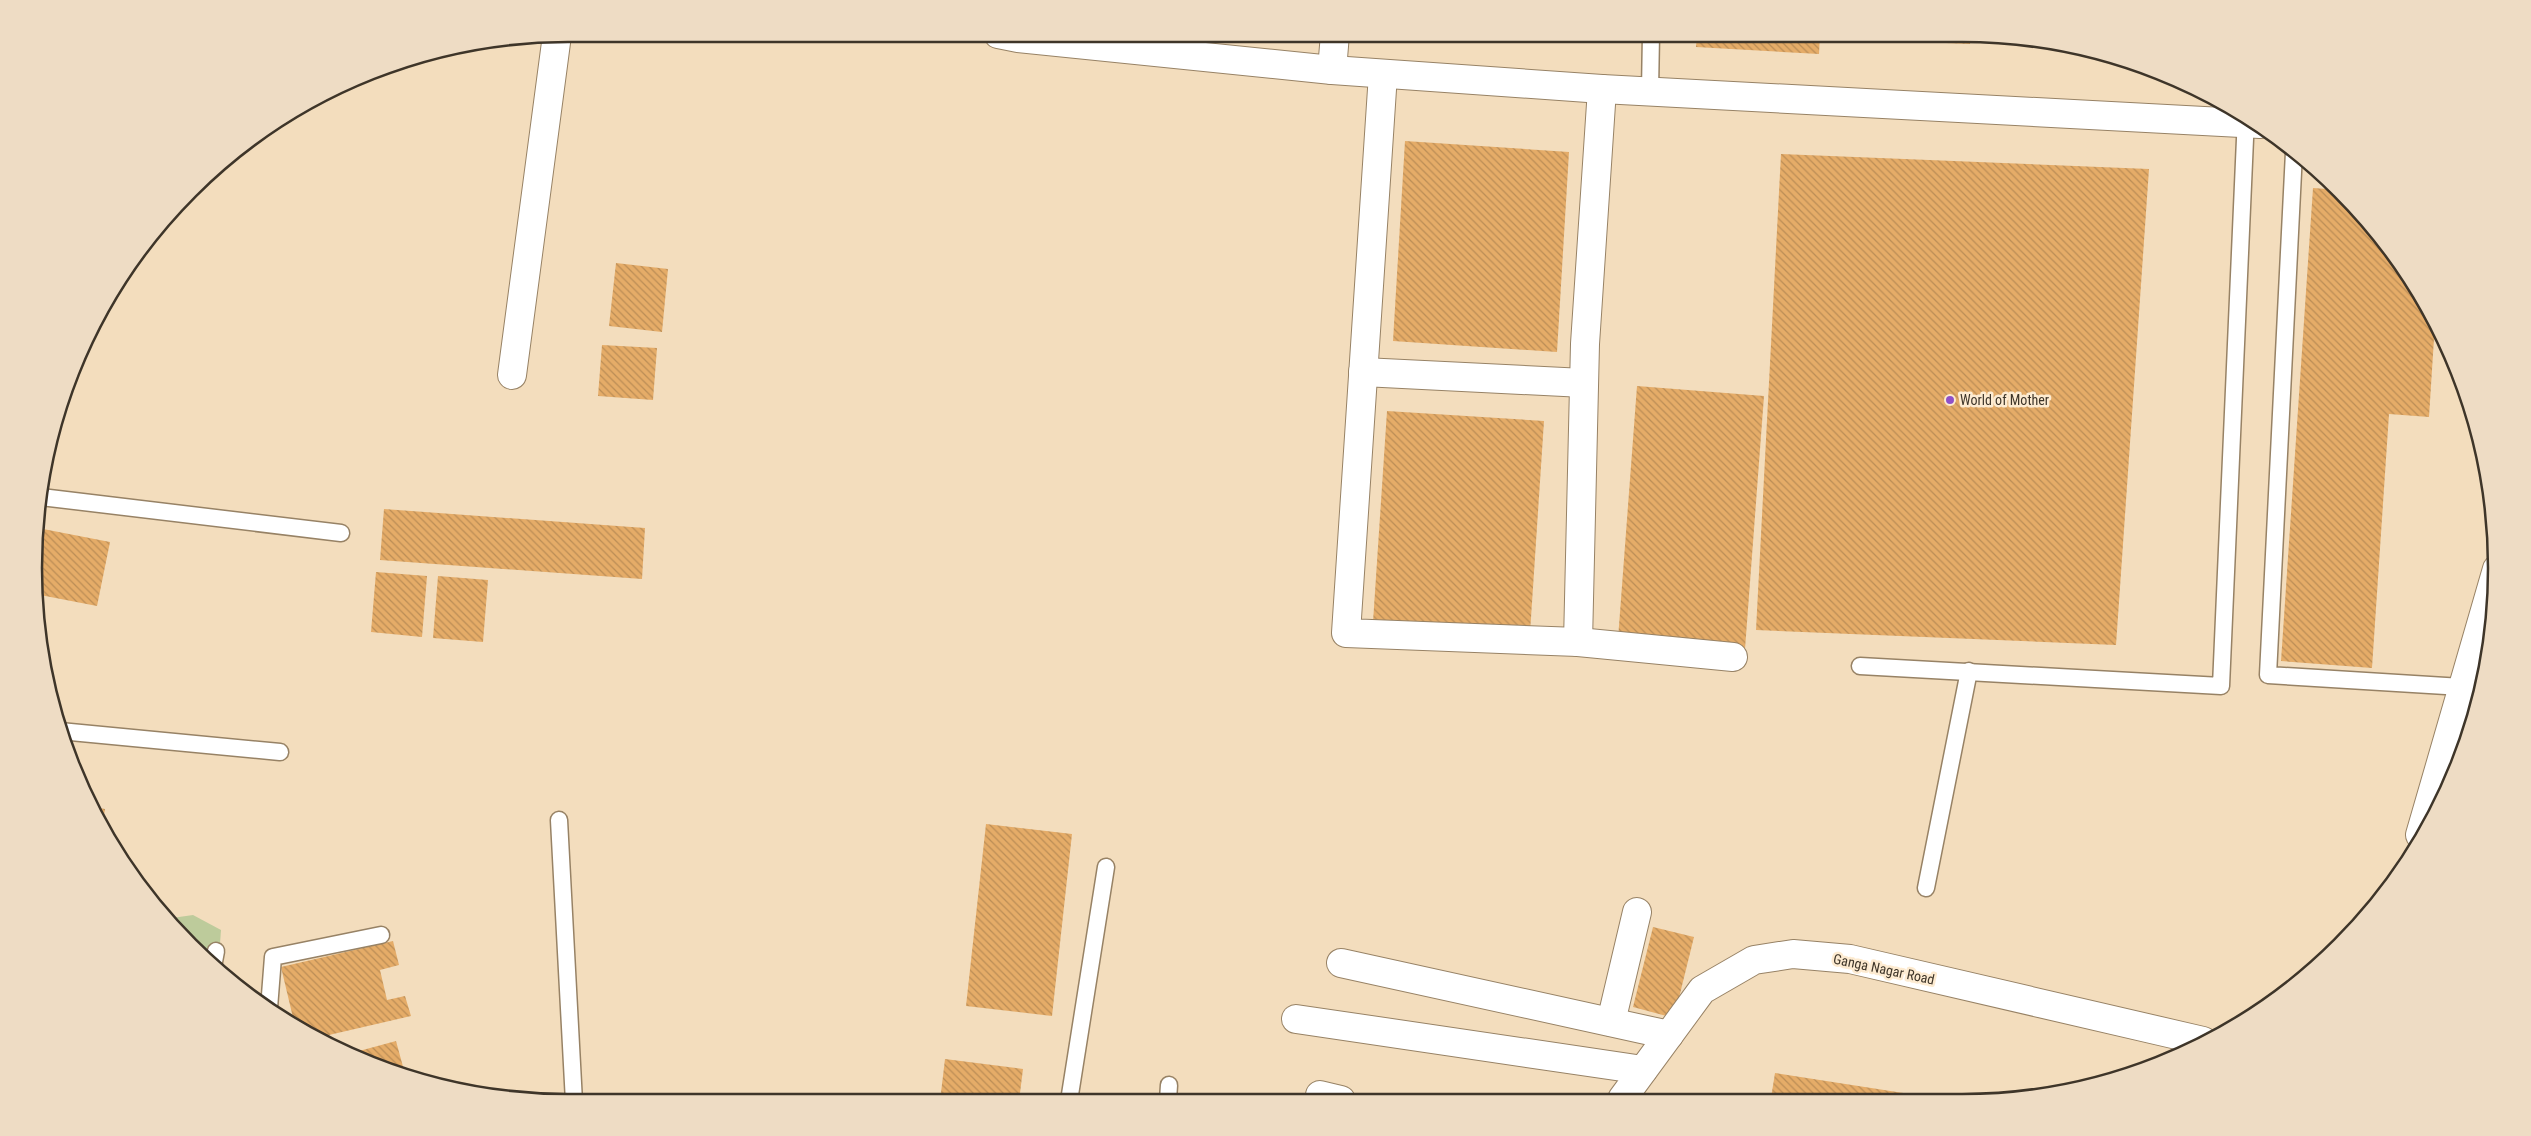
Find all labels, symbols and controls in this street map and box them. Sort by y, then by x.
place label: World of Mother [1960,392,2049,408]
marker: World of Mother [1944,394,1956,406]
street label: Ganga Nagar Road [1832,950,1936,988]

